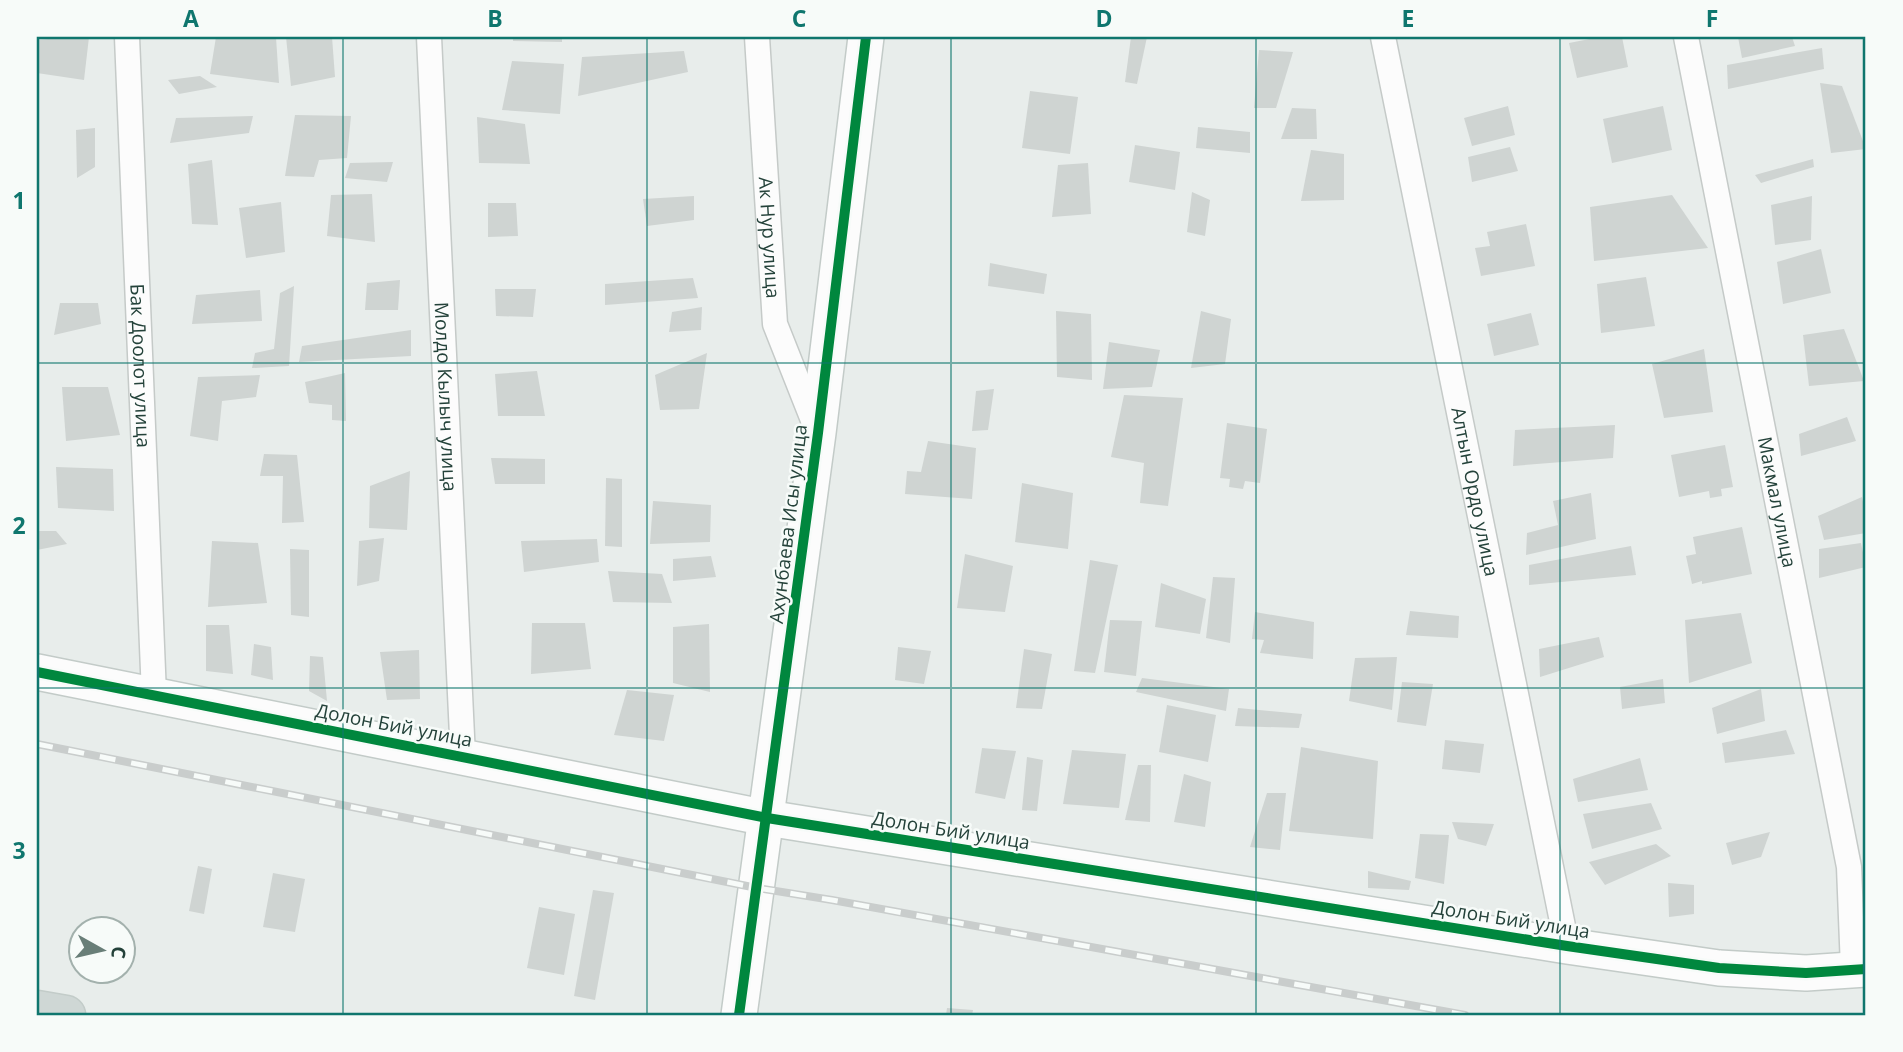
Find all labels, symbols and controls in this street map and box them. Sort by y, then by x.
text: A [183,2,199,34]
text: B [487,2,503,34]
text: C [792,2,806,34]
text: D [1095,2,1113,34]
text: E [1402,2,1414,34]
text: F [1706,2,1718,34]
street label: Ак Нур улица [753,176,786,299]
text: 1 [12,184,26,216]
street label: Бак Доолот улица [124,283,157,448]
street label: Молдо Кылыч улица [429,301,463,492]
street label: Алтын Ордо улица [1445,405,1505,579]
street label: Ахунбаева Исы улица [763,423,813,625]
street label: Макмал улица [1752,434,1803,570]
text: 2 [12,509,26,541]
street label: Долон Бий улица [313,697,475,753]
street label: Долон Бий улица [870,805,1032,855]
text: 3 [12,834,26,866]
street label: Долон Бий улица [1430,894,1592,944]
north arrow [66,916,136,986]
text: С [105,945,133,960]

